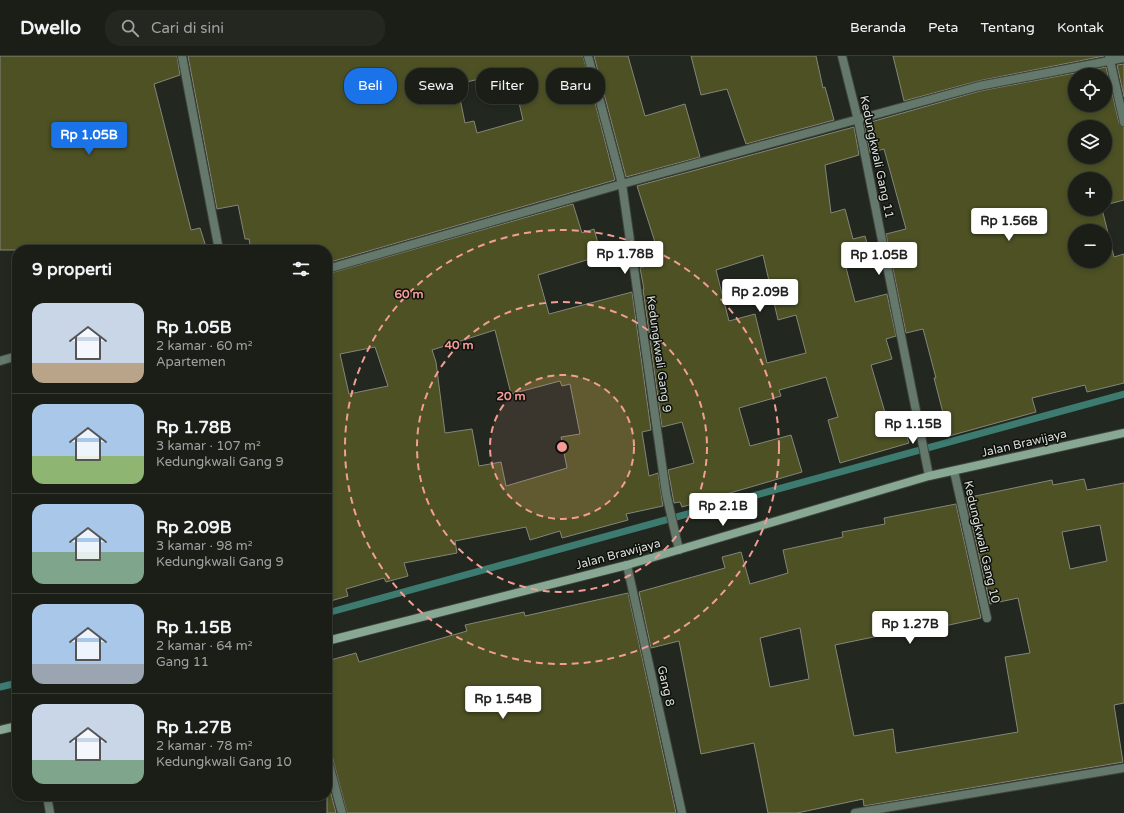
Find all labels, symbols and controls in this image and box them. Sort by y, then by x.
search box [105,10,385,46]
text: Dwello [20,17,81,39]
icon: search [119,17,141,39]
text: Cari di sini [151,19,224,37]
text: Beranda [850,19,906,36]
text: Peta [928,19,958,36]
text: Tentang [980,19,1035,36]
text: Kontak [1057,19,1104,36]
chip: Beli [344,68,397,104]
chip: Sewa [405,68,468,104]
chip: Filter [476,68,538,104]
chip: Baru [546,68,605,104]
map controls [1068,68,1112,268]
button: locate [1068,68,1112,112]
street label: Kedungkwali Gang 11 [857,94,897,220]
button: layers [1068,120,1112,164]
pin: Rp 1.05B [48,122,130,156]
text: Rp 1.05B [60,127,118,143]
button: + [1068,172,1112,216]
pin: Rp 1.56B [968,208,1050,242]
text: Rp 1.56B [980,213,1038,229]
button: − [1068,224,1112,268]
pin: Rp 1.78B [584,241,666,275]
pin: Rp 1.05B [838,242,920,276]
text: Rp 1.78B [596,246,654,262]
text: Rp 1.05B [850,247,908,263]
icon: filters [290,258,312,280]
text: 9 properti [32,259,112,280]
pin: Rp 2.09B [719,279,801,313]
text: Rp 2.09B [731,284,789,300]
text: 60 m [394,287,424,301]
street label: Kedungkwali Gang 9 [644,295,674,413]
text: Rp 1.05B [156,317,231,338]
icon: home [64,319,112,367]
text: 2 kamar · 60 m² [156,338,253,354]
text: 40 m [444,338,474,352]
text: Apartemen [156,354,226,370]
text: 20 m [496,389,526,403]
pin: Rp 1.15B [872,411,954,445]
text: Rp 1.15B [884,416,942,432]
text: Rp 1.78B [156,417,231,438]
icon: home [64,420,112,468]
street label: Jalan Brawijaya [980,426,1068,460]
text: 3 kamar · 107 m² [156,438,261,454]
centre of rings [555,440,569,454]
text: Kedungkwali Gang 9 [156,454,284,470]
street label: Kedungkwali Gang 10 [961,479,1003,605]
pin: Rp 2.1B [686,493,760,527]
text: Rp 2.1B [698,498,748,514]
text: Rp 2.09B [156,517,231,538]
icon: home [64,520,112,568]
street label: Jalan Brawijaya [574,536,662,572]
text: 3 kamar · 98 m² [156,538,253,554]
text: Kedungkwali Gang 9 [156,554,284,570]
pin: Rp 1.27B [869,611,951,645]
text: Rp 1.27B [881,616,939,632]
text: Rp 1.15B [156,617,231,638]
icon: home [64,620,112,668]
text: 2 kamar · 64 m² [156,638,253,654]
text: Gang 11 [156,654,209,670]
street label: Gang 8 [655,664,677,708]
pin: Rp 1.54B [462,686,544,720]
text: Rp 1.54B [474,691,532,707]
text: Rp 1.27B [156,717,231,738]
icon: home [64,720,112,768]
text: 2 kamar · 78 m² [156,738,253,754]
text: Kedungkwali Gang 10 [156,754,292,770]

